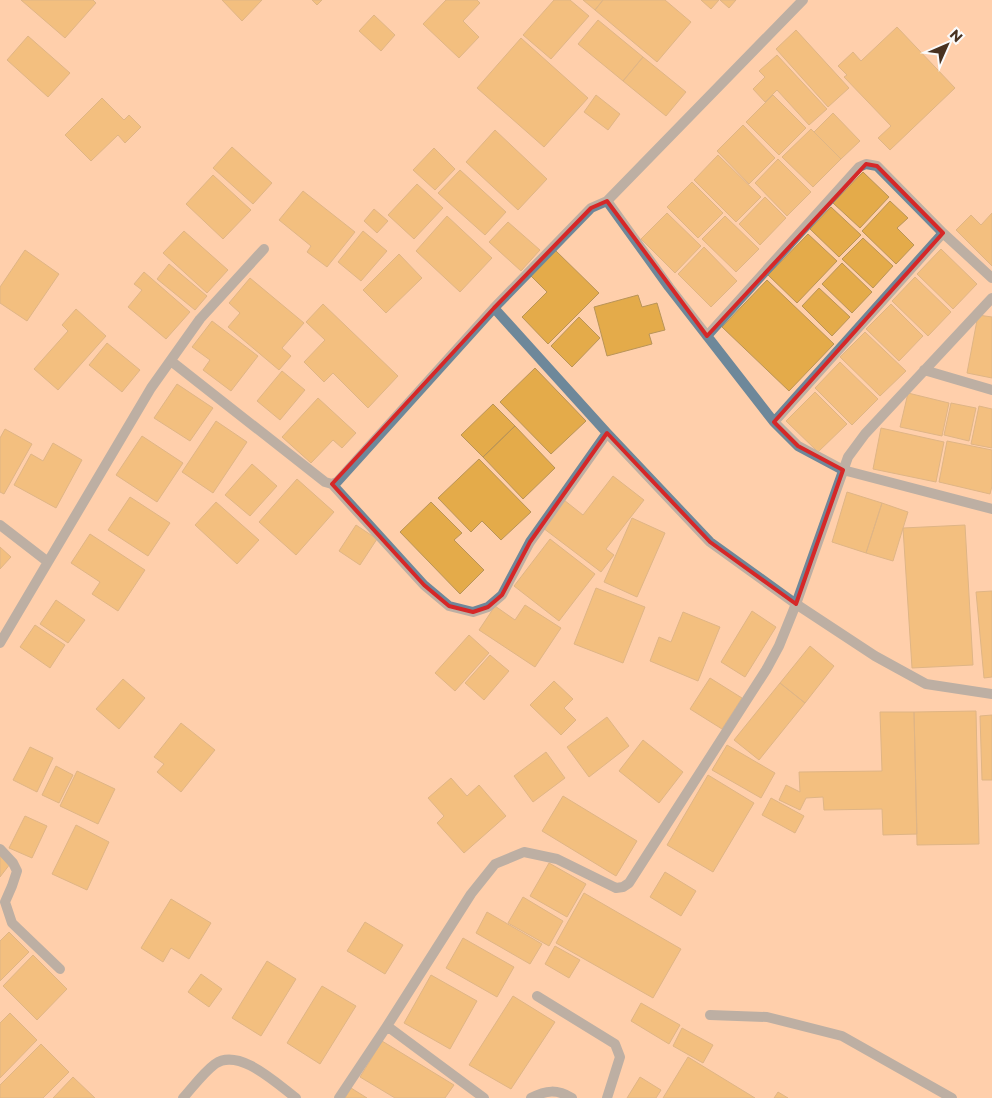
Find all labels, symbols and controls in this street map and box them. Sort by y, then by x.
north arrow [922,20,972,70]
text: N [946,25,967,46]

